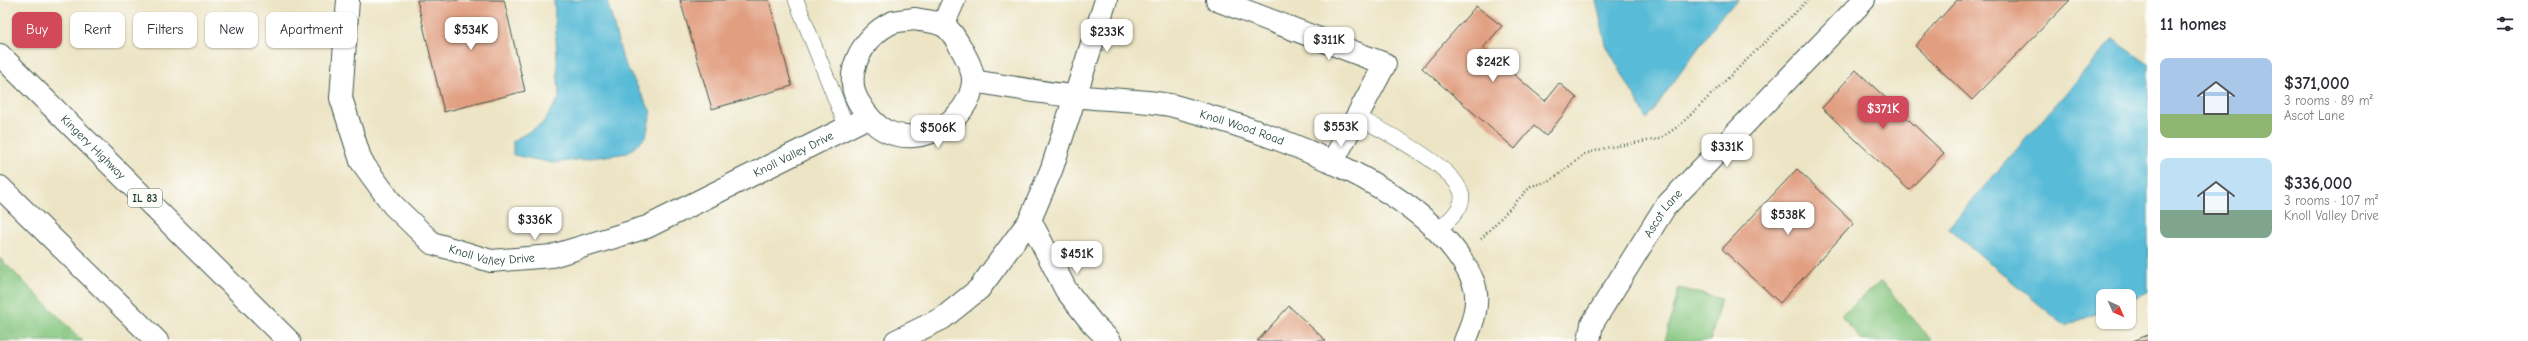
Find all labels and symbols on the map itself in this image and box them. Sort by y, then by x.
pin: $534K [443,17,499,51]
pin: $233K [1079,19,1135,53]
pin: $311K [1301,27,1357,61]
pin: $242K [1465,49,1521,83]
pin: $371K [1855,96,1911,130]
street label: Knoll Wood Road [1198,107,1286,148]
street label: Kingery Highway [58,112,129,183]
pin: $553K [1313,114,1369,148]
pin: $506K [910,115,966,149]
street label: Knoll Valley Drive [751,128,836,180]
pin: $331K [1699,134,1755,168]
street label: Ascot Lane [1641,186,1685,240]
road number: IL 83 [128,189,162,207]
pin: $538K [1760,202,1816,236]
pin: $336K [507,207,563,241]
pin: $451K [1049,241,1105,275]
street label: Knoll Valley Drive [447,242,535,268]
north arrow [2096,289,2136,329]

